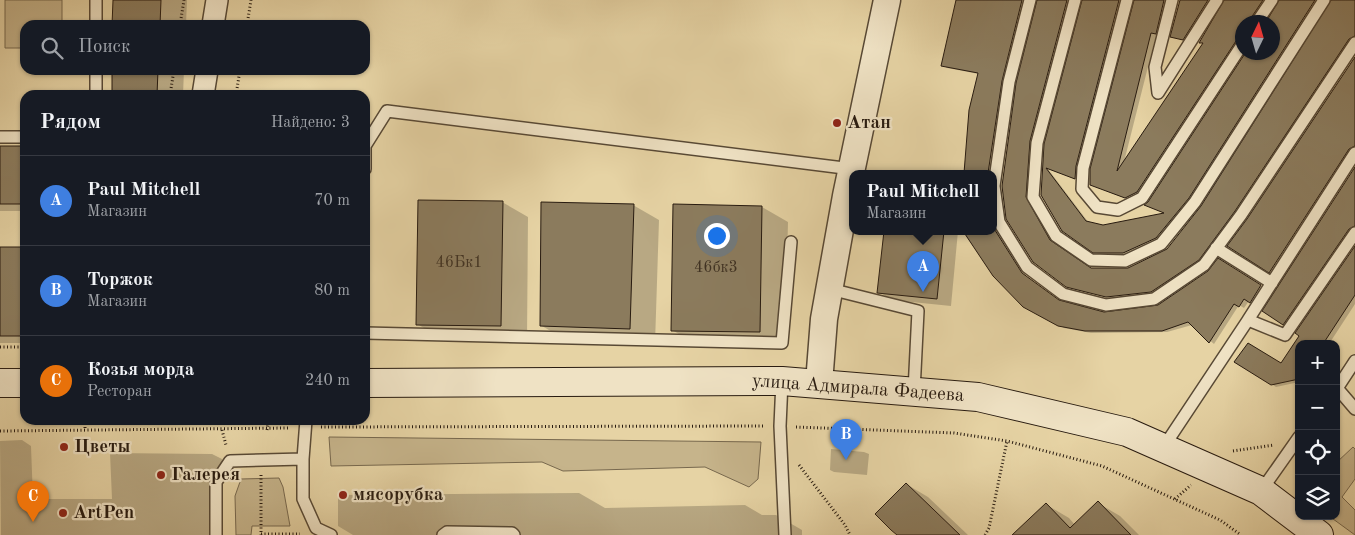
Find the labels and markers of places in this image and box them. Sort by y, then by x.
place label: Атан [847,114,891,133]
marker: Атан [831,117,843,129]
pin: A [907,251,939,292]
pin: B [830,419,862,460]
place label: Цветы [74,438,130,457]
marker: Цветы [58,441,70,453]
place label: Галерея [171,466,240,485]
marker: Галерея [155,469,167,481]
pin: C [17,481,49,522]
place label: мясорубка [353,486,444,505]
marker: мясорубка [337,489,349,501]
place label: ArtPen [73,504,134,523]
marker: ArtPen [57,507,69,519]

